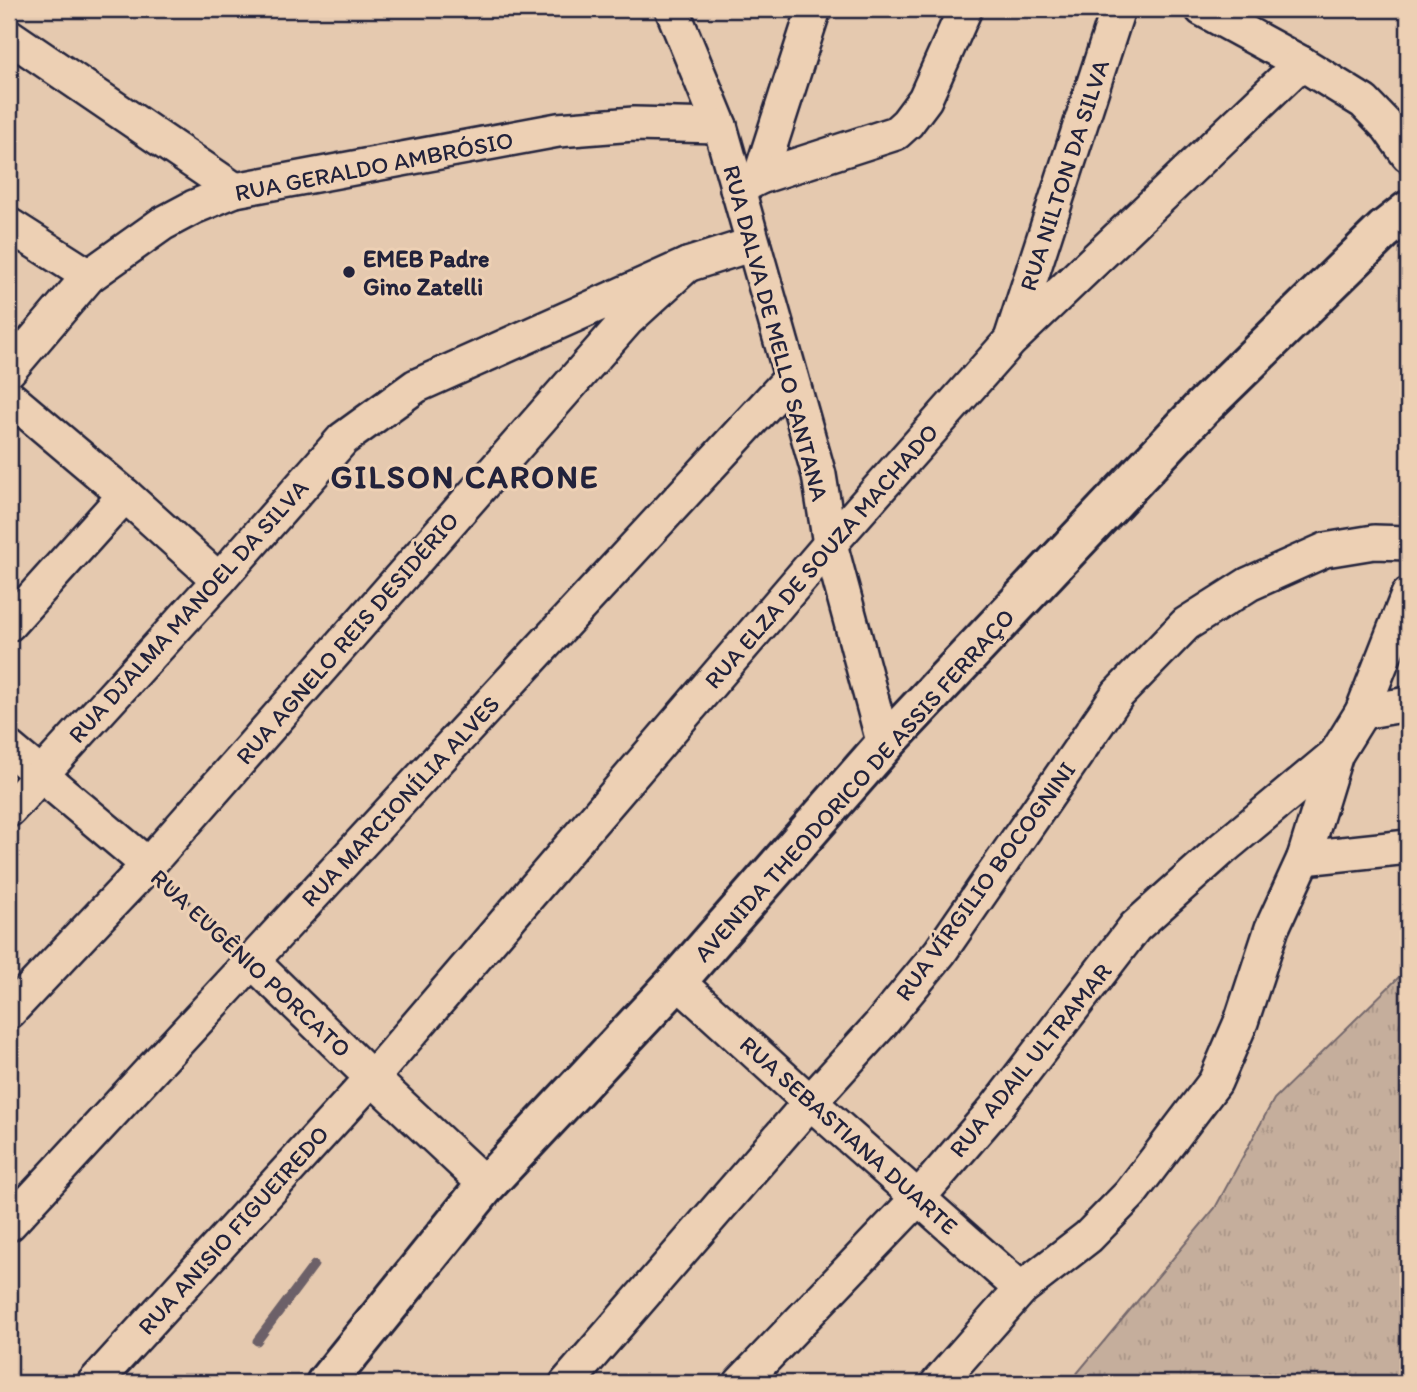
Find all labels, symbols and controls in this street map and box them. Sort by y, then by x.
street label: RUA NILTON DA SILVA [1013,56,1115,294]
street label: RUA GERALDO AMBRÓSIO [232,125,516,207]
street label: RUA DALVA DE MELLO SANTANA [717,162,835,504]
place label: EMEB Padre Gino Zatelli [363,244,489,301]
marker: EMEB Padre Gino Zatelli [341,264,357,280]
street label: RUA ELZA DE SOUZA MACHADO [698,418,944,694]
district label: GILSON CARONE [330,458,600,496]
street label: RUA DJALMA MANOEL DA SILVA [62,473,314,749]
street label: RUA AGNELO REIS DESIDÉRIO [229,506,465,770]
street label: AVENIDA THEODORICO DE ASSIS FERRAÇO [688,603,1020,967]
street label: RUA MARCIONÍLIA ALVES [295,690,505,912]
street label: RUA VÍRGILIO BOCOGNINI [889,756,1081,1006]
street label: RUA EUGÊNIO PORCATO [145,863,357,1063]
street label: RUA ADAIL ULTRAMAR [943,957,1117,1163]
street label: RUA SEBASTIANA DUARTE [734,1029,964,1241]
street label: RUA ANISIO FIGUEIREDO [131,1119,335,1341]

